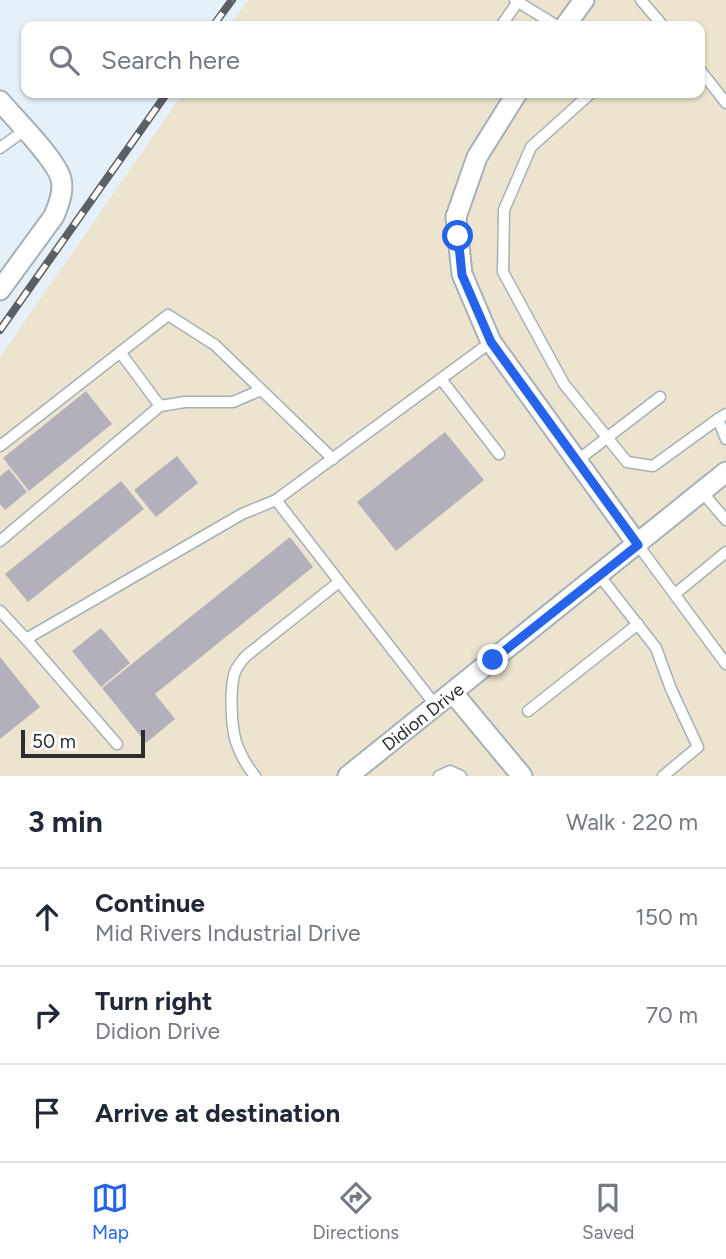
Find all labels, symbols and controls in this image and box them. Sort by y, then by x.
search box [21,21,705,98]
icon: search [45,41,83,79]
text: Search here [101,44,240,76]
route start [442,220,473,251]
route end [477,644,508,675]
street label: Didion Drive [378,678,468,756]
scale bar [21,727,145,759]
text: 50 m [32,730,76,753]
text: 3 min [28,803,103,840]
text: Walk · 220 m [566,808,698,836]
text: Continue [95,887,205,919]
icon: ahead [28,898,66,936]
text: 150 m [635,903,698,931]
text: Mid Rivers Industrial Drive [95,919,361,947]
text: Turn right [95,985,212,1017]
icon: right [28,996,66,1034]
text: 70 m [646,1001,698,1029]
text: Didion Drive [95,1017,220,1045]
icon: arrive [28,1094,66,1132]
text: Arrive at destination [95,1097,340,1129]
tab: Map [91,1179,129,1244]
tab: Directions [312,1179,399,1244]
tab: Saved [582,1179,634,1244]

